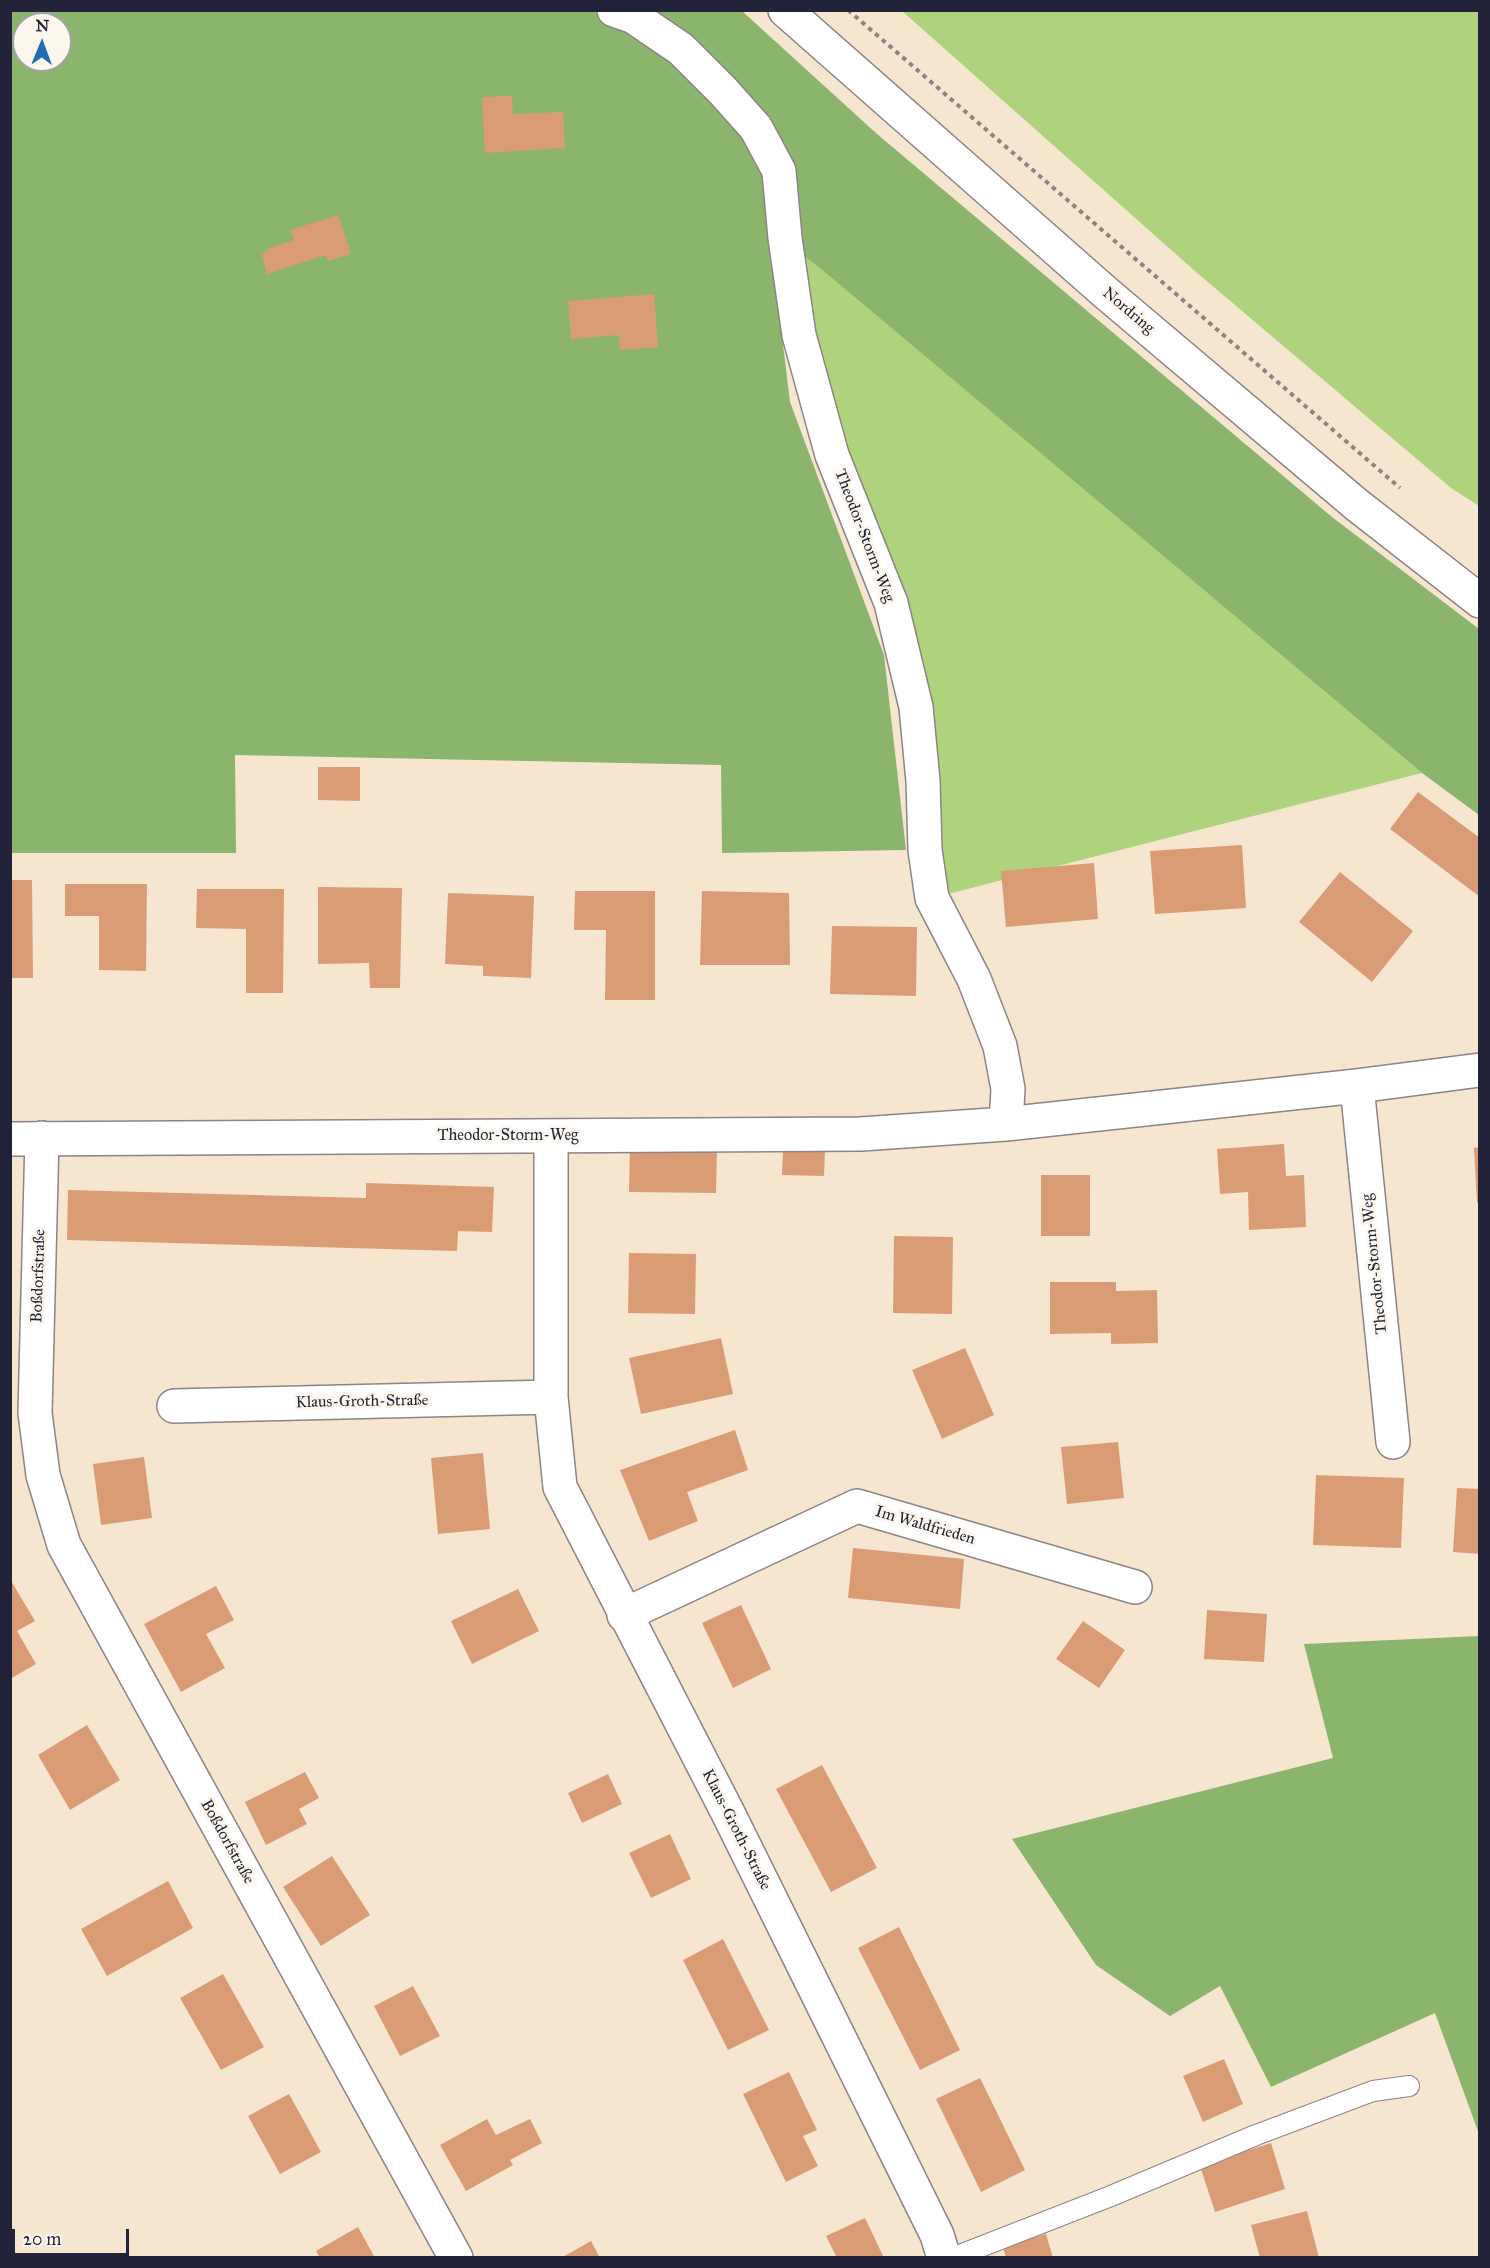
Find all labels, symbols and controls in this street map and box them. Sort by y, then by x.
north arrow [12,12,72,72]
text: N [35,16,49,35]
street label: Nordring [1098,284,1158,338]
street label: Theodor-Storm-Weg [830,467,898,605]
street label: Theodor-Storm-Weg [437,1126,579,1146]
street label: Theodor-Storm-Weg [1358,1193,1392,1335]
street label: Boßdorfstraße [28,1229,50,1323]
street label: Klaus-Groth-Straße [295,1391,429,1413]
street label: Im Waldfrieden [873,1503,977,1549]
street label: Klaus-Groth-Straße [697,1766,775,1894]
street label: Boßdorfstraße [196,1796,258,1888]
scale bar [15,2217,132,2255]
text: 20 m [23,2228,61,2250]

